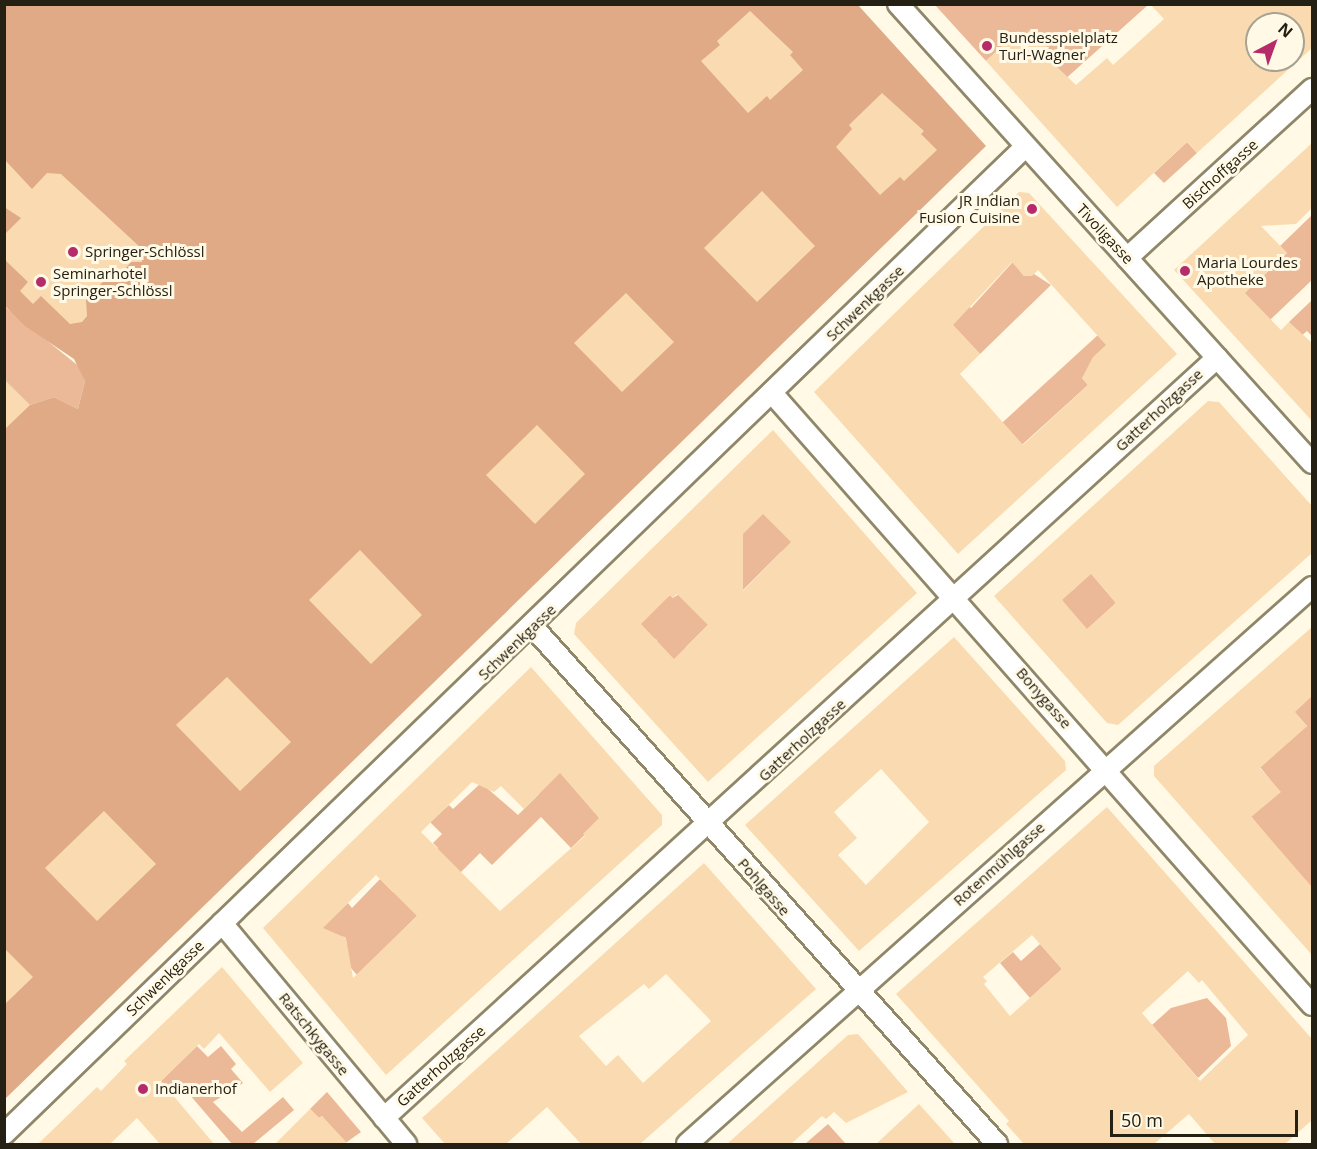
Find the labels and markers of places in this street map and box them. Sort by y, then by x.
place label: Bundesspielplatz Turl-Wagner [999,28,1118,63]
marker: Bundesspielplatz Turl-Wagner [980,39,994,53]
place label: JR Indian Fusion Cuisine [919,191,1020,226]
marker: JR Indian Fusion Cuisine [1025,202,1039,216]
place label: Springer-Schlössl [85,243,205,261]
marker: Springer-Schlössl [66,245,80,259]
place label: Maria Lourdes Apotheke [1197,253,1298,288]
place label: Seminarhotel Springer-Schlössl [53,264,173,299]
marker: Maria Lourdes Apotheke [1178,264,1192,278]
marker: Seminarhotel Springer-Schlössl [34,275,48,289]
place label: Indianerhof [155,1080,237,1098]
marker: Indianerhof [136,1082,150,1096]

